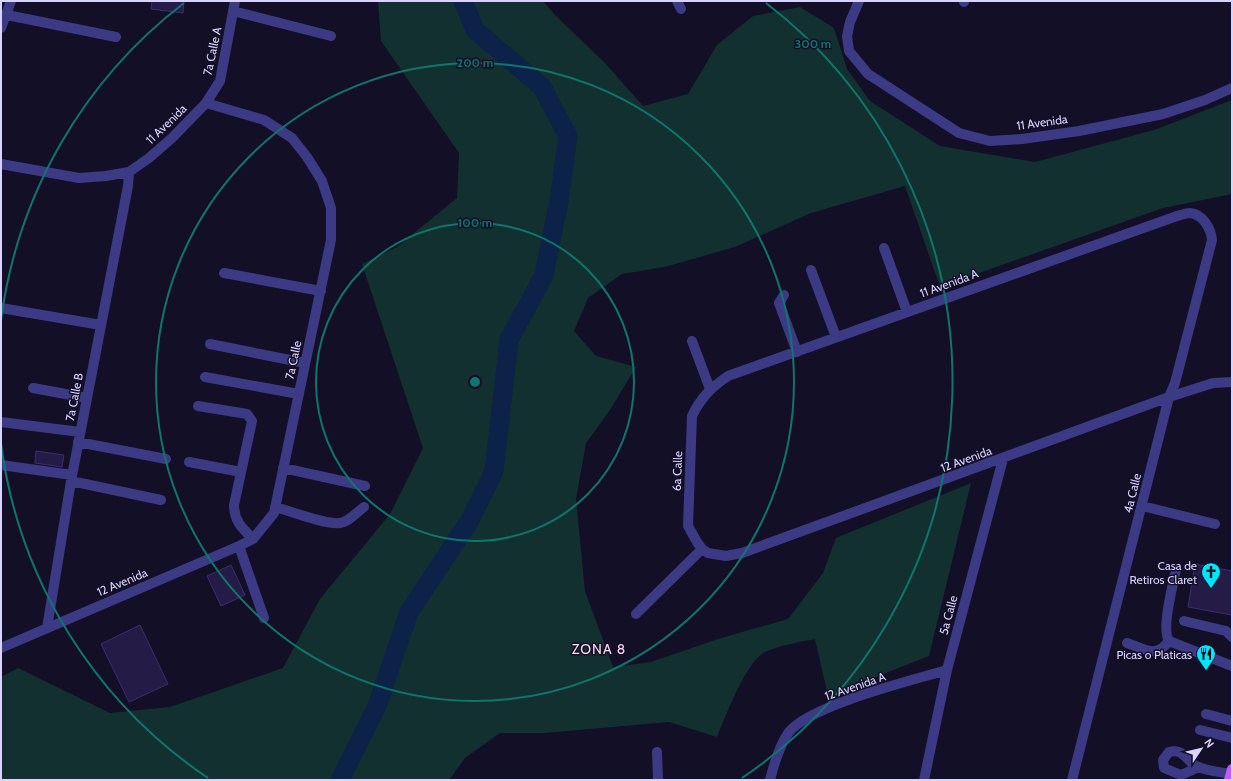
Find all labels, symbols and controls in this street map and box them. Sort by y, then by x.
street label: 7a Calle A [200,25,225,77]
text: 300 m [795,36,831,51]
text: 200 m [457,55,493,70]
street label: 11 Avenida [142,101,190,147]
street label: 11 Avenida [1016,111,1069,133]
text: 100 m [458,215,492,230]
street label: 11 Avenida A [918,265,981,301]
street label: 7a Calle [282,339,304,381]
street label: 7a Calle B [62,372,86,422]
centre of rings [468,375,482,389]
street label: 12 Avenida [938,443,994,475]
street label: 6a Calle [669,451,685,491]
street label: 4a Calle [1120,472,1144,514]
place label: Casa de Retiros Claret [1130,558,1197,587]
church icon: Casa de Retiros Claret [1200,561,1222,589]
street label: 12 Avenida [94,565,150,599]
street label: 5a Calle [936,594,960,636]
district label: ZONA 8 [572,640,626,658]
restaurant icon: Picas o Platicas [1195,643,1217,671]
place label: Picas o Platicas [1116,647,1192,662]
street label: 12 Avenida A [823,668,888,703]
north arrow [1181,729,1221,769]
text: N [1201,736,1217,750]

